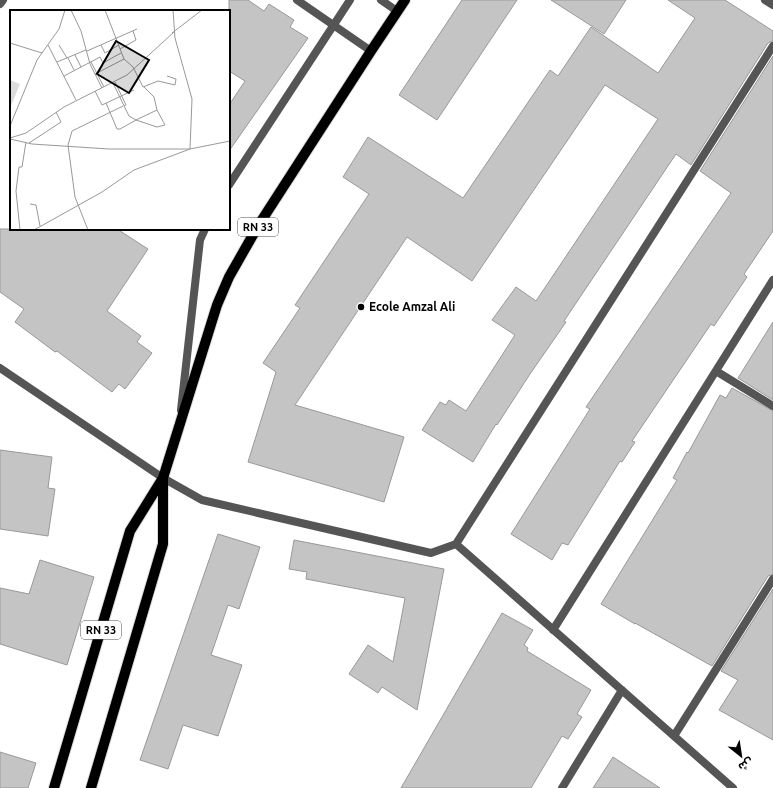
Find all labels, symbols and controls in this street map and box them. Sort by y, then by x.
inset map [10,10,230,230]
road number: RN 33 [238,218,278,236]
place label: Ecole Amzal Ali [369,300,455,313]
marker: Ecole Amzal Ali [356,302,366,312]
road number: RN 33 [81,621,121,639]
north arrow [721,736,761,776]
text: ش [736,755,756,774]

